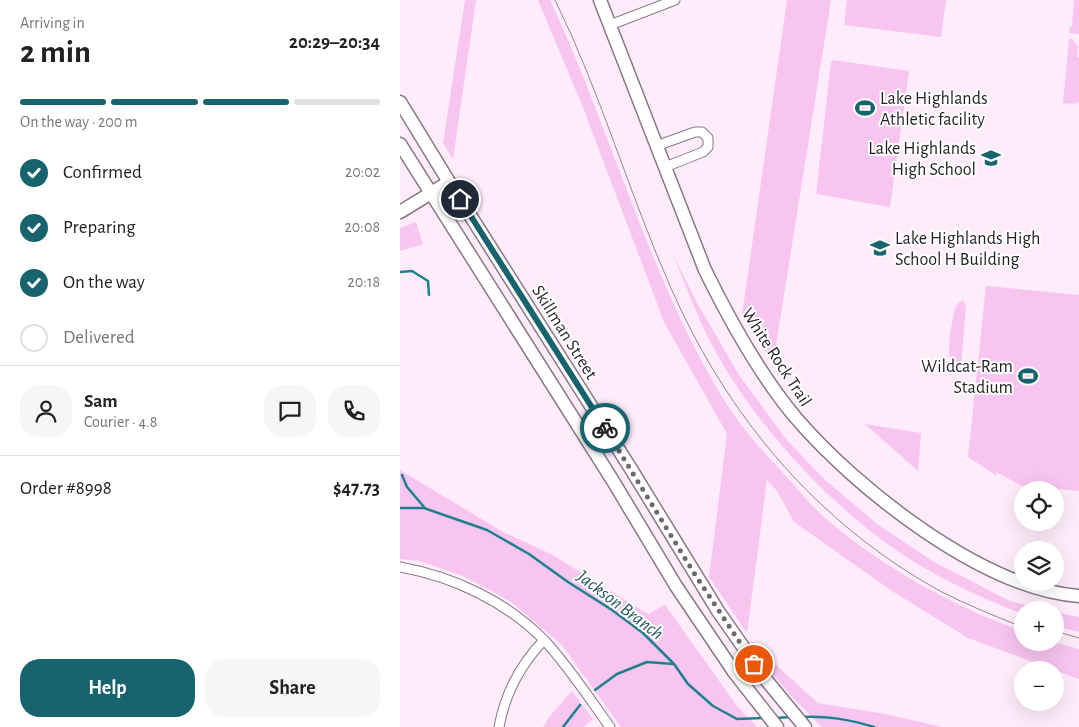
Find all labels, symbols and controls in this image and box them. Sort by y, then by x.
text: Arriving in [20,15,85,31]
text: 20:29–20:34 [289,33,380,52]
text: 2 min [20,36,91,68]
place label: Lake Highlands Athletic facility [880,90,988,129]
sports icon: Lake Highlands Athletic facility [854,97,876,119]
text: On the way · 200 m [20,114,138,130]
place label: Lake Highlands High School [868,140,976,179]
school or university icon: Lake Highlands High School [980,147,1002,169]
icon: check [20,159,48,187]
text: Confirmed [63,163,142,182]
text: 20:02 [345,164,380,180]
pin [439,178,481,220]
icon: home [446,185,474,213]
icon: check [20,214,48,242]
text: Preparing [63,218,136,237]
text: 20:08 [345,219,380,235]
place label: Lake Highlands High School H Building [895,230,1040,269]
school or university icon: Lake Highlands High School H Building [869,237,891,259]
icon: check [20,269,48,297]
text: On the way [63,273,145,292]
text: 20:18 [348,274,380,290]
street label: Skillman Street [528,282,600,383]
street label: White Rock Trail [738,305,815,410]
text: Delivered [63,328,135,347]
place label: Wildcat-Ram Stadium [921,358,1013,397]
sports icon: Wildcat-Ram Stadium [1017,365,1039,387]
button: person [20,385,72,437]
button: chat [264,385,316,437]
button: phone [328,385,380,437]
text: Sam [84,392,118,411]
courier [580,403,630,453]
text: Courier · 4.8 [84,414,157,430]
icon: bike [591,414,619,442]
text: Order #8998 [20,479,112,498]
text: $47.73 [333,479,380,498]
map controls [1014,481,1064,711]
button: locate [1014,481,1064,531]
button: layers [1014,541,1064,591]
water label: Jackson Branch [573,566,667,644]
button: + [1014,601,1064,651]
pin [733,643,775,685]
icon: bag [740,650,768,678]
button: Help [20,659,195,717]
button: Share [205,659,380,717]
button: − [1014,661,1064,711]

